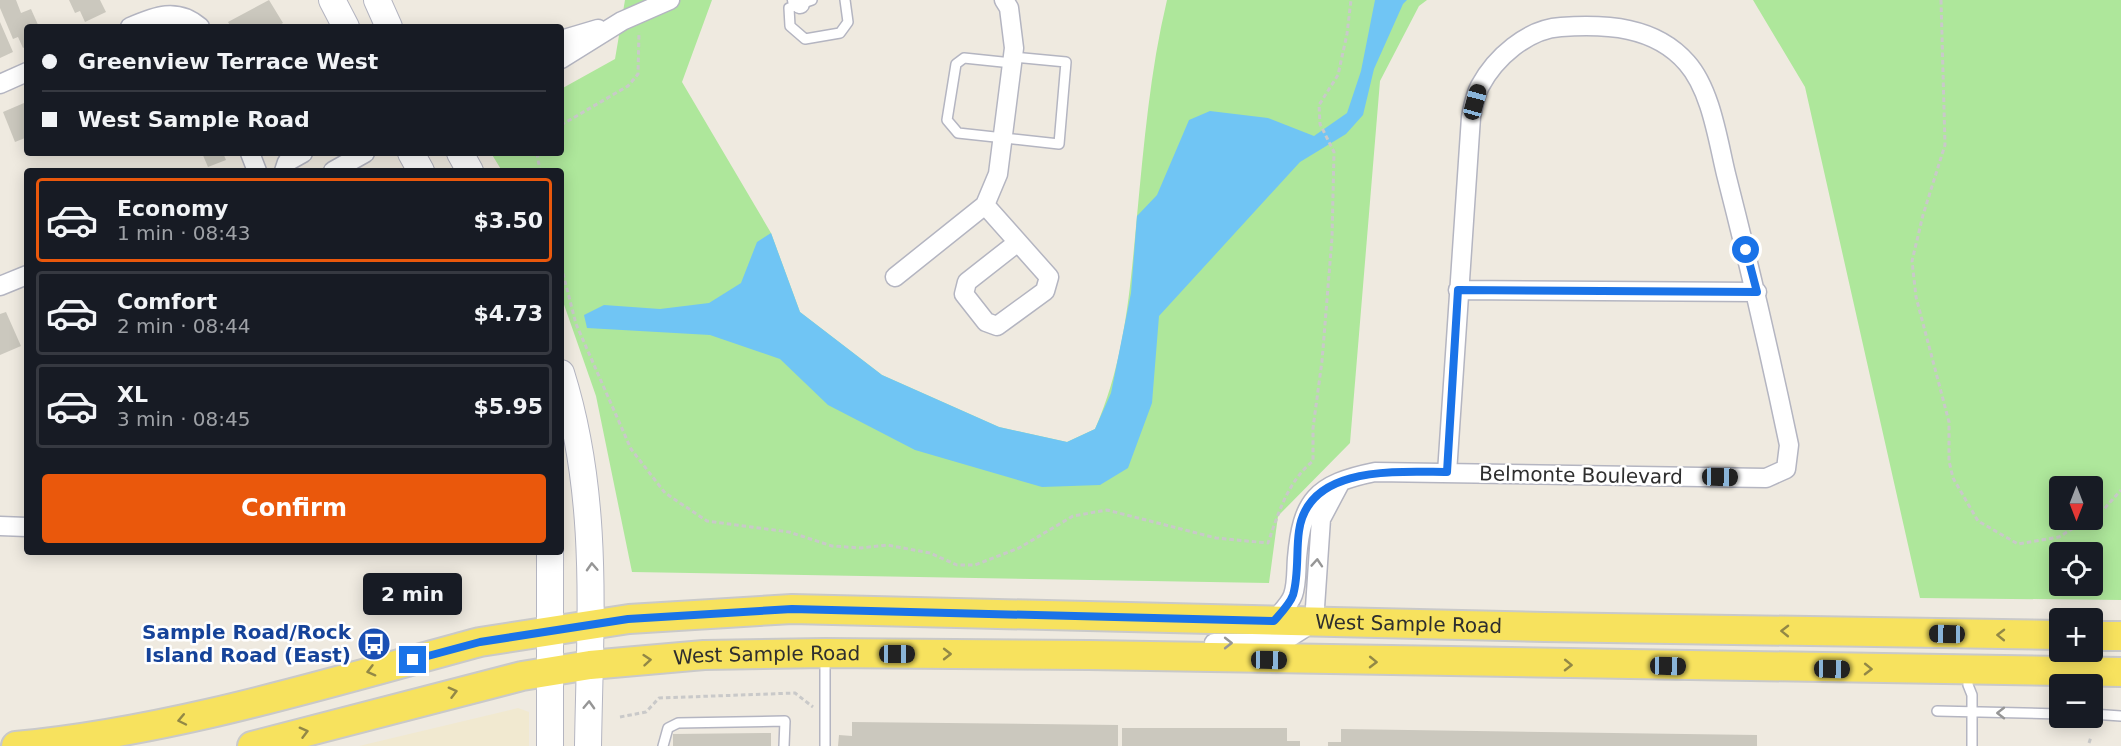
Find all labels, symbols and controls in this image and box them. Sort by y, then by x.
text: Greenview Terrace West [78,49,378,74]
car [1462,82,1488,122]
text: West Sample Road [78,107,310,132]
icon: car [45,193,99,247]
text: Economy [117,196,228,221]
text: $3.50 [473,208,543,233]
text: 1 min · 08:43 [117,221,251,245]
route start [1732,236,1759,263]
icon: car [45,286,99,340]
text: Comfort [117,289,217,314]
text: $4.73 [473,301,543,326]
text: 2 min · 08:44 [117,314,251,338]
icon: car [45,379,99,433]
text: XL [117,382,148,407]
text: $5.95 [473,394,543,419]
text: 3 min · 08:45 [117,407,251,431]
street label: Belmonte Boulevard [1479,461,1683,489]
car [1702,468,1738,486]
button: Confirm [42,474,546,543]
north arrow [2049,476,2103,530]
map controls [2049,476,2103,728]
button: locate [2049,542,2103,596]
one-way arrow [1311,559,1324,568]
one-way arrow [585,563,598,572]
callout: 2 min [364,573,462,615]
text: 2 min [381,582,444,606]
button: + [2049,608,2103,662]
street label: West Sample Road [1315,610,1502,638]
place label: Sample Road/Rock Island Road (East) [142,620,352,667]
one-way arrow [1781,625,1790,638]
car [1929,625,1965,643]
bus stop icon: Sample Road/Rock Island Road (East) [356,626,392,662]
one-way arrow [1997,628,2006,641]
one-way arrow [1223,637,1232,649]
street label: West Sample Road [672,641,860,670]
car [879,645,915,663]
route end [399,646,426,673]
one-way arrow [942,648,951,660]
car [1251,651,1287,669]
one-way arrow [642,654,651,667]
one-way arrow [1368,656,1377,668]
car [1650,657,1686,675]
one-way arrow [1563,659,1572,671]
car [1814,660,1850,678]
one-way arrow [1863,663,1872,675]
one-way arrow [366,664,376,677]
button: − [2049,674,2103,728]
one-way arrow [448,687,458,700]
one-way arrow [583,701,595,710]
one-way arrow [1997,707,2006,719]
one-way arrow [178,713,188,726]
one-way arrow [298,727,309,739]

